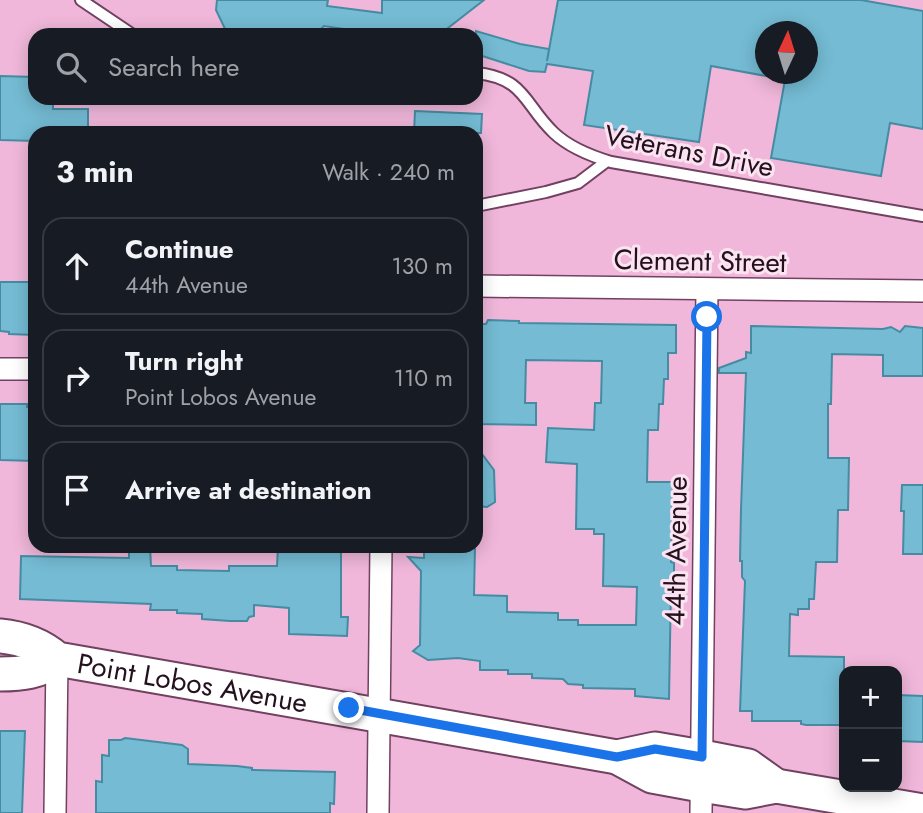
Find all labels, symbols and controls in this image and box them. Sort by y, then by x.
north arrow [755,21,818,84]
search box [28,28,483,105]
icon: search [52,48,90,86]
text: Search here [108,48,240,86]
street label: Veterans Drive [601,115,777,187]
text: 3 min [56,150,134,193]
text: Walk · 240 m [322,155,455,189]
text: Continue [125,230,234,268]
street label: Clement Street [613,239,787,283]
icon: ahead [58,247,96,285]
text: 130 m [391,249,453,283]
text: 44th Avenue [125,268,248,302]
route start [691,301,722,332]
text: Turn right [125,342,243,380]
icon: right [58,359,96,397]
text: 110 m [394,361,453,395]
text: Point Lobos Avenue [125,380,316,414]
icon: arrive [58,471,96,509]
text: Arrive at destination [125,471,372,509]
street label: 44th Avenue [654,476,698,626]
street label: Point Lobos Avenue [74,642,311,723]
map controls [839,666,902,792]
button: + [839,666,902,729]
route end [333,692,364,723]
button: − [839,729,902,792]

